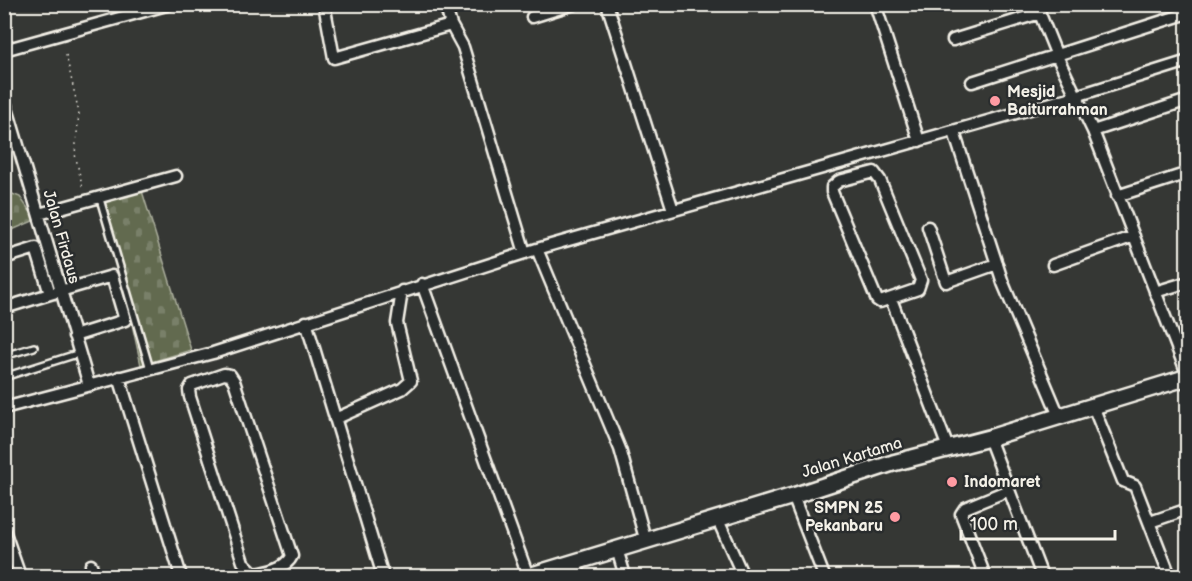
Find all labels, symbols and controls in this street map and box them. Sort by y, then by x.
place label: Mesjid Baiturrahman [1007,83,1108,120]
marker: Mesjid Baiturrahman [988,94,1002,108]
street label: Jalan Firdaus [39,188,83,286]
street label: Jalan Kartama [800,434,904,482]
place label: Indomaret [964,473,1041,492]
marker: Indomaret [945,475,959,489]
place label: SMPN 25 Pekanbaru [805,499,883,536]
scale bar [961,503,1116,541]
marker: SMPN 25 Pekanbaru [888,510,902,524]
text: 100 m [970,514,1018,535]

